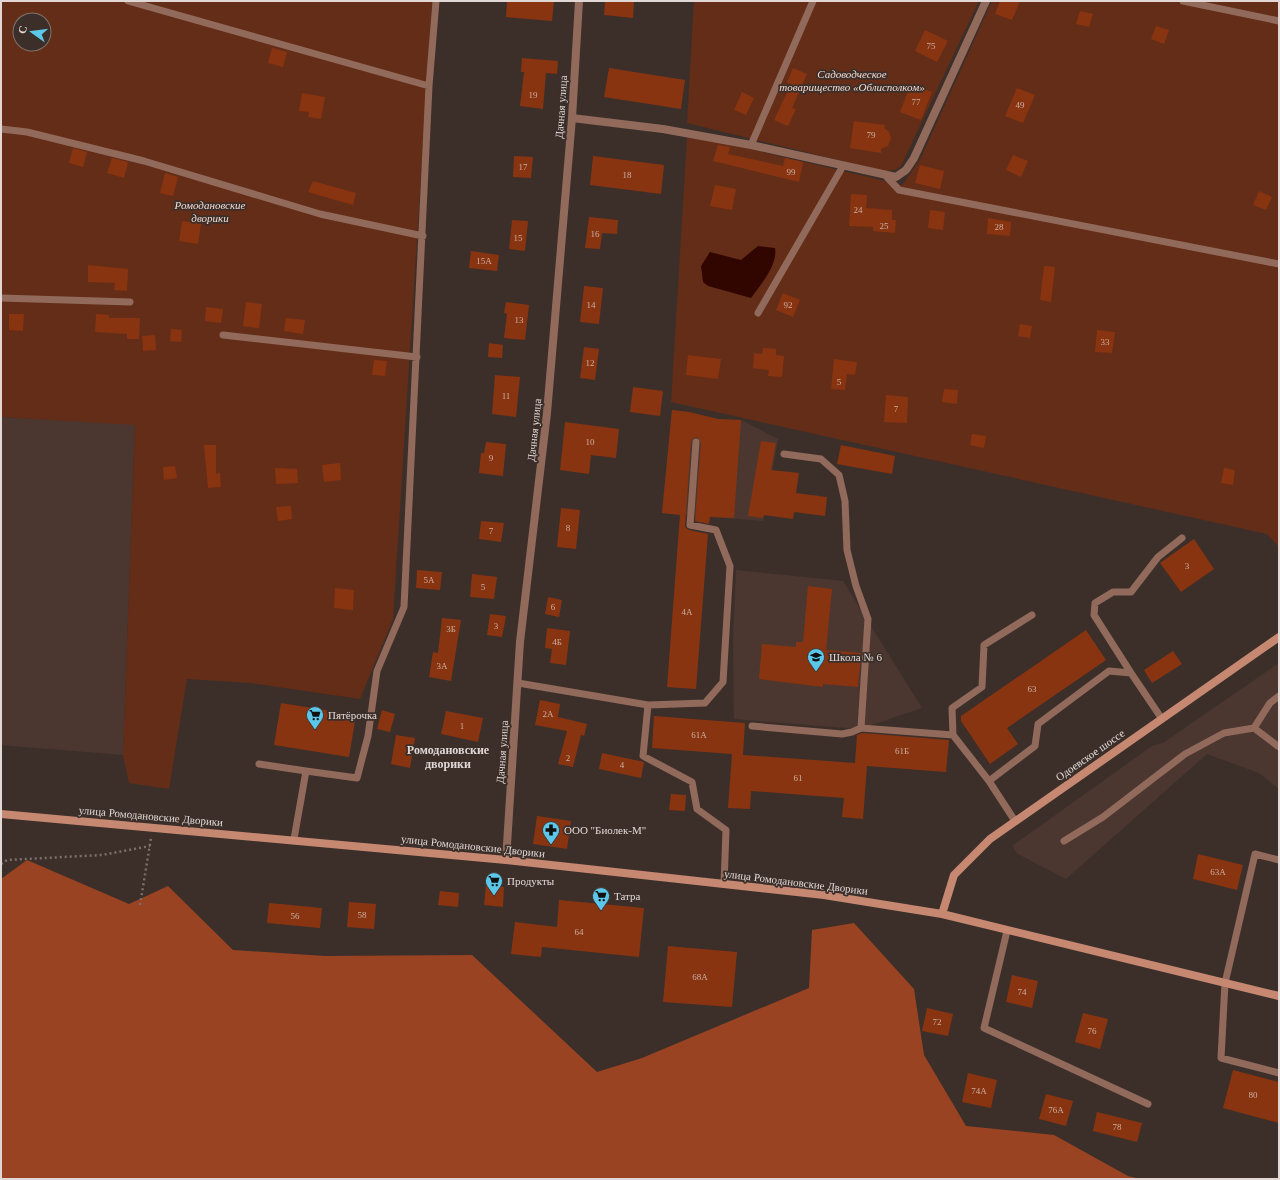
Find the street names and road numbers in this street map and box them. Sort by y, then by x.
street label: Дачная улица [553,75,569,139]
street label: Дачная улица [525,398,543,462]
street label: Дачная улица [494,720,510,784]
street label: Одоевское шоссе [1053,727,1127,783]
street label: улица Ромодановские Дворики [78,804,224,828]
street label: улица Ромодановские Дворики [400,832,546,860]
street label: улица Ромодановские Дворики [723,867,869,897]

